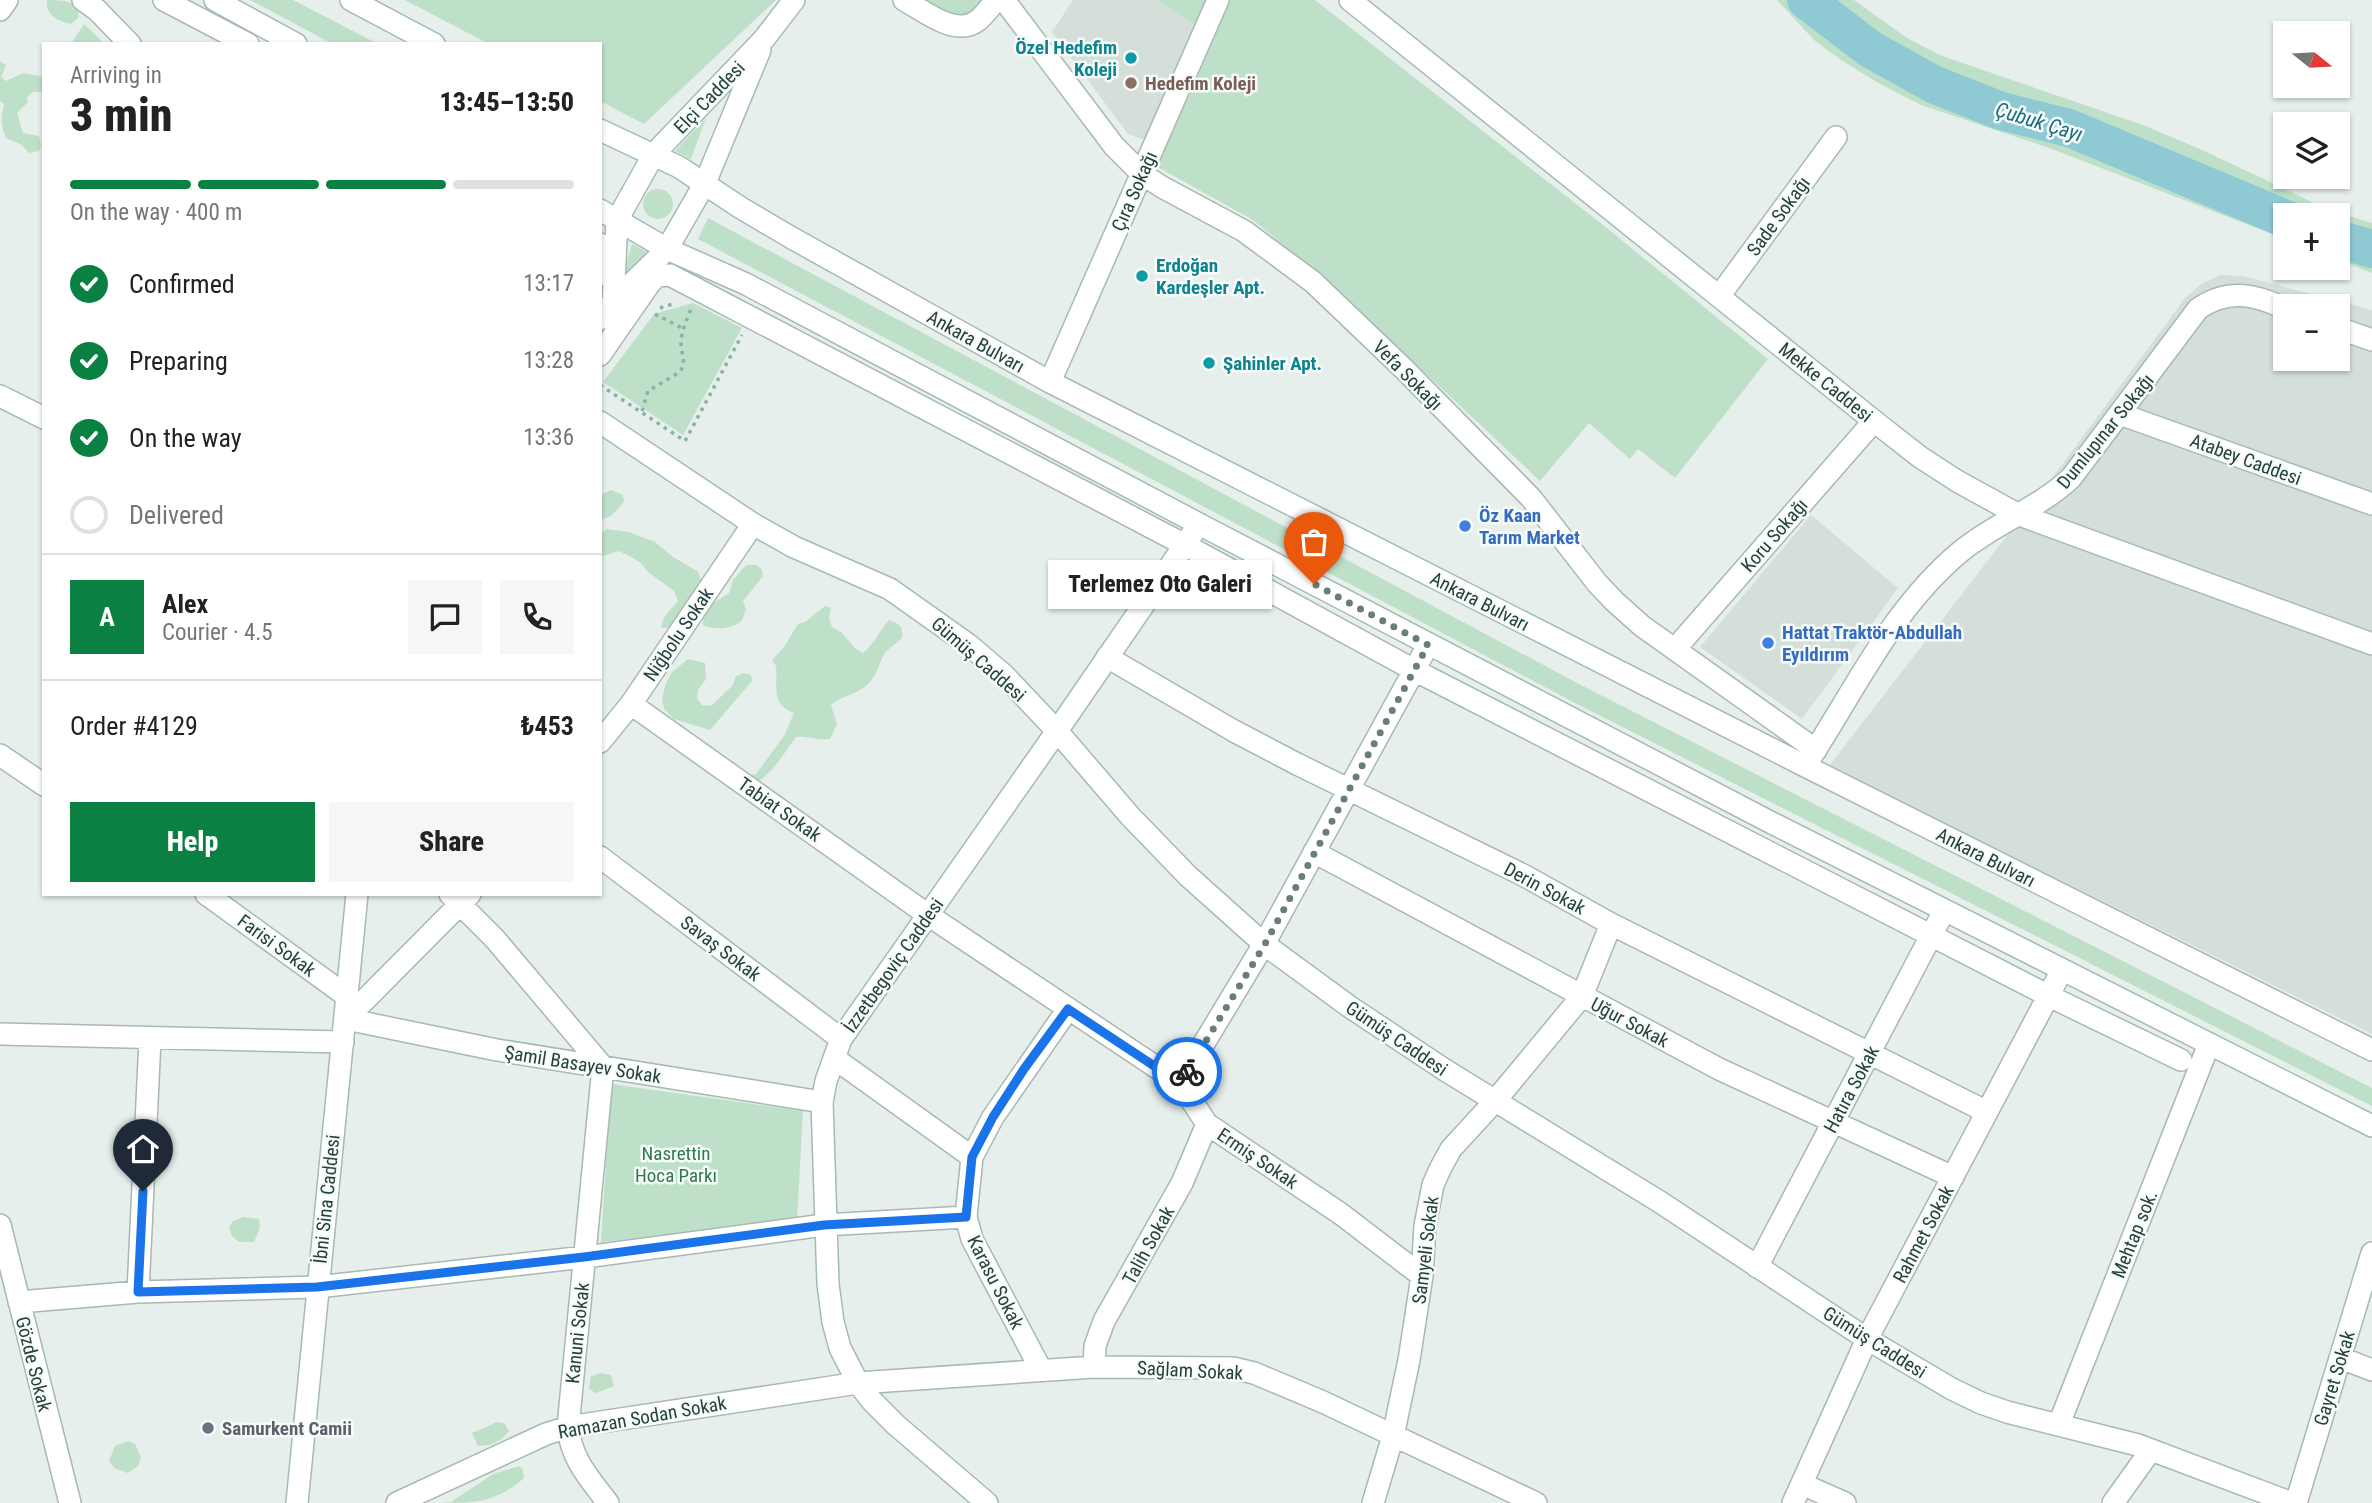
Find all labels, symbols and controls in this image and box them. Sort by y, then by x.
north arrow [2273,21,2350,98]
map controls [2273,21,2350,371]
place label: Özel Hedefim Koleji [1015,36,1117,81]
marker: Özel Hedefim Koleji [1123,50,1139,66]
street label: Elçi Caddesi [669,56,750,138]
text: Arriving in [70,62,162,89]
place label: Hedefim Koleji [1145,72,1256,95]
marker: Hedefim Koleji [1123,75,1139,91]
text: 13:45–13:50 [440,87,574,117]
text: 3 min [70,88,173,142]
water label: Çubuk Çayı [1993,97,2086,147]
button: layers [2273,112,2350,189]
street label: Çıra Sokağı [1107,148,1162,235]
street label: Sade Sokağı [1742,172,1815,260]
text: On the way · 400 m [70,199,242,226]
button: + [2273,203,2350,280]
place label: Erdoğan Kardeşler Apt. [1156,254,1265,299]
icon: check [70,265,108,303]
marker: Erdoğan Kardeşler Apt. [1134,268,1150,284]
text: Confirmed [129,269,235,299]
text: 13:17 [523,270,574,297]
button: − [2273,294,2350,371]
street label: Ankara Bulvarı [923,305,1029,378]
street label: Vefa Sokağı [1368,336,1447,415]
street label: Mekke Caddesi [1774,338,1877,427]
icon: check [70,342,108,380]
text: Preparing [129,346,228,376]
text: 13:28 [523,347,574,374]
place label: Şahinler Apt. [1223,352,1322,375]
marker: Şahinler Apt. [1201,355,1217,371]
street label: Dumlupınar Sokağı [2052,369,2159,493]
icon: check [70,419,108,457]
text: On the way [129,423,242,453]
text: 13:36 [523,424,574,451]
street label: Atabey Caddesi [2187,429,2305,490]
street label: Koru Sokağı [1736,494,1813,577]
text: Delivered [129,500,224,530]
place label: Öz Kaan Tarım Market [1479,504,1580,549]
pin [1284,512,1344,584]
marker: Öz Kaan Tarım Market [1457,518,1473,534]
icon: bag [1295,523,1333,561]
callout: Terlemez Oto Galeri [1048,560,1272,608]
street label: Ankara Bulvarı [1426,567,1533,636]
text: Terlemez Oto Galeri [1068,571,1252,598]
button: chat [408,580,482,654]
button: phone [500,580,574,654]
street label: Niğbolu Sokak [639,583,718,685]
text: Alex [162,589,208,619]
text: A [99,602,115,632]
street label: Gümüş Caddesi [927,612,1031,707]
text: Courier · 4.5 [162,619,273,646]
place label: Hattat Traktör-Abdullah Eyıldırım [1782,621,1962,666]
marker: Hattat Traktör-Abdullah Eyıldırım [1760,635,1776,651]
text: Order #4129 [70,711,198,741]
text: ₺453 [521,711,574,741]
street label: Tabiat Sokak [734,772,826,847]
button: Help [70,802,315,882]
button: Share [329,802,574,882]
street label: Ankara Bulvarı [1932,823,2039,892]
street label: Derin Sokak [1500,857,1590,920]
street label: İzzetbegoviç Caddesi [838,894,948,1037]
street label: Farisi Sokak [233,909,321,982]
street label: Savaş Sokak [676,911,766,986]
street label: Uğur Sokak [1587,992,1673,1053]
street label: Gümüş Caddesi [1342,996,1452,1081]
courier [1152,1037,1222,1107]
street label: Şamil Basayev Sokak [503,1041,663,1088]
street label: Hatıra Sokak [1819,1041,1884,1137]
icon: bike [1168,1053,1206,1091]
pin [113,1119,173,1191]
street label: Ermiş Sokak [1213,1123,1303,1194]
icon: home [124,1130,162,1168]
street label: İbni Sina Caddesi [308,1133,345,1265]
park label: Nasrettin Hoca Parkı [635,1142,717,1187]
street label: Rahmet Sokak [1888,1181,1959,1287]
street label: Mehtap sok. [2106,1187,2162,1281]
street label: Samyeli Sokak [1407,1194,1444,1305]
street label: Talih Sokak [1118,1202,1180,1288]
street label: Karasu Sokak [962,1232,1029,1333]
street label: Kanuni Sokak [561,1281,594,1385]
street label: Gümüş Caddesi [1819,1302,1931,1383]
street label: Gözde Sokak [11,1314,57,1414]
street label: Gayret Sokak [2309,1327,2360,1428]
street label: Sağlam Sokak [1136,1356,1244,1385]
street label: Ramazan Sodan Sokak [556,1391,729,1444]
place label: Samurkent Camii [222,1417,352,1440]
marker: Samurkent Camii [200,1420,216,1436]

